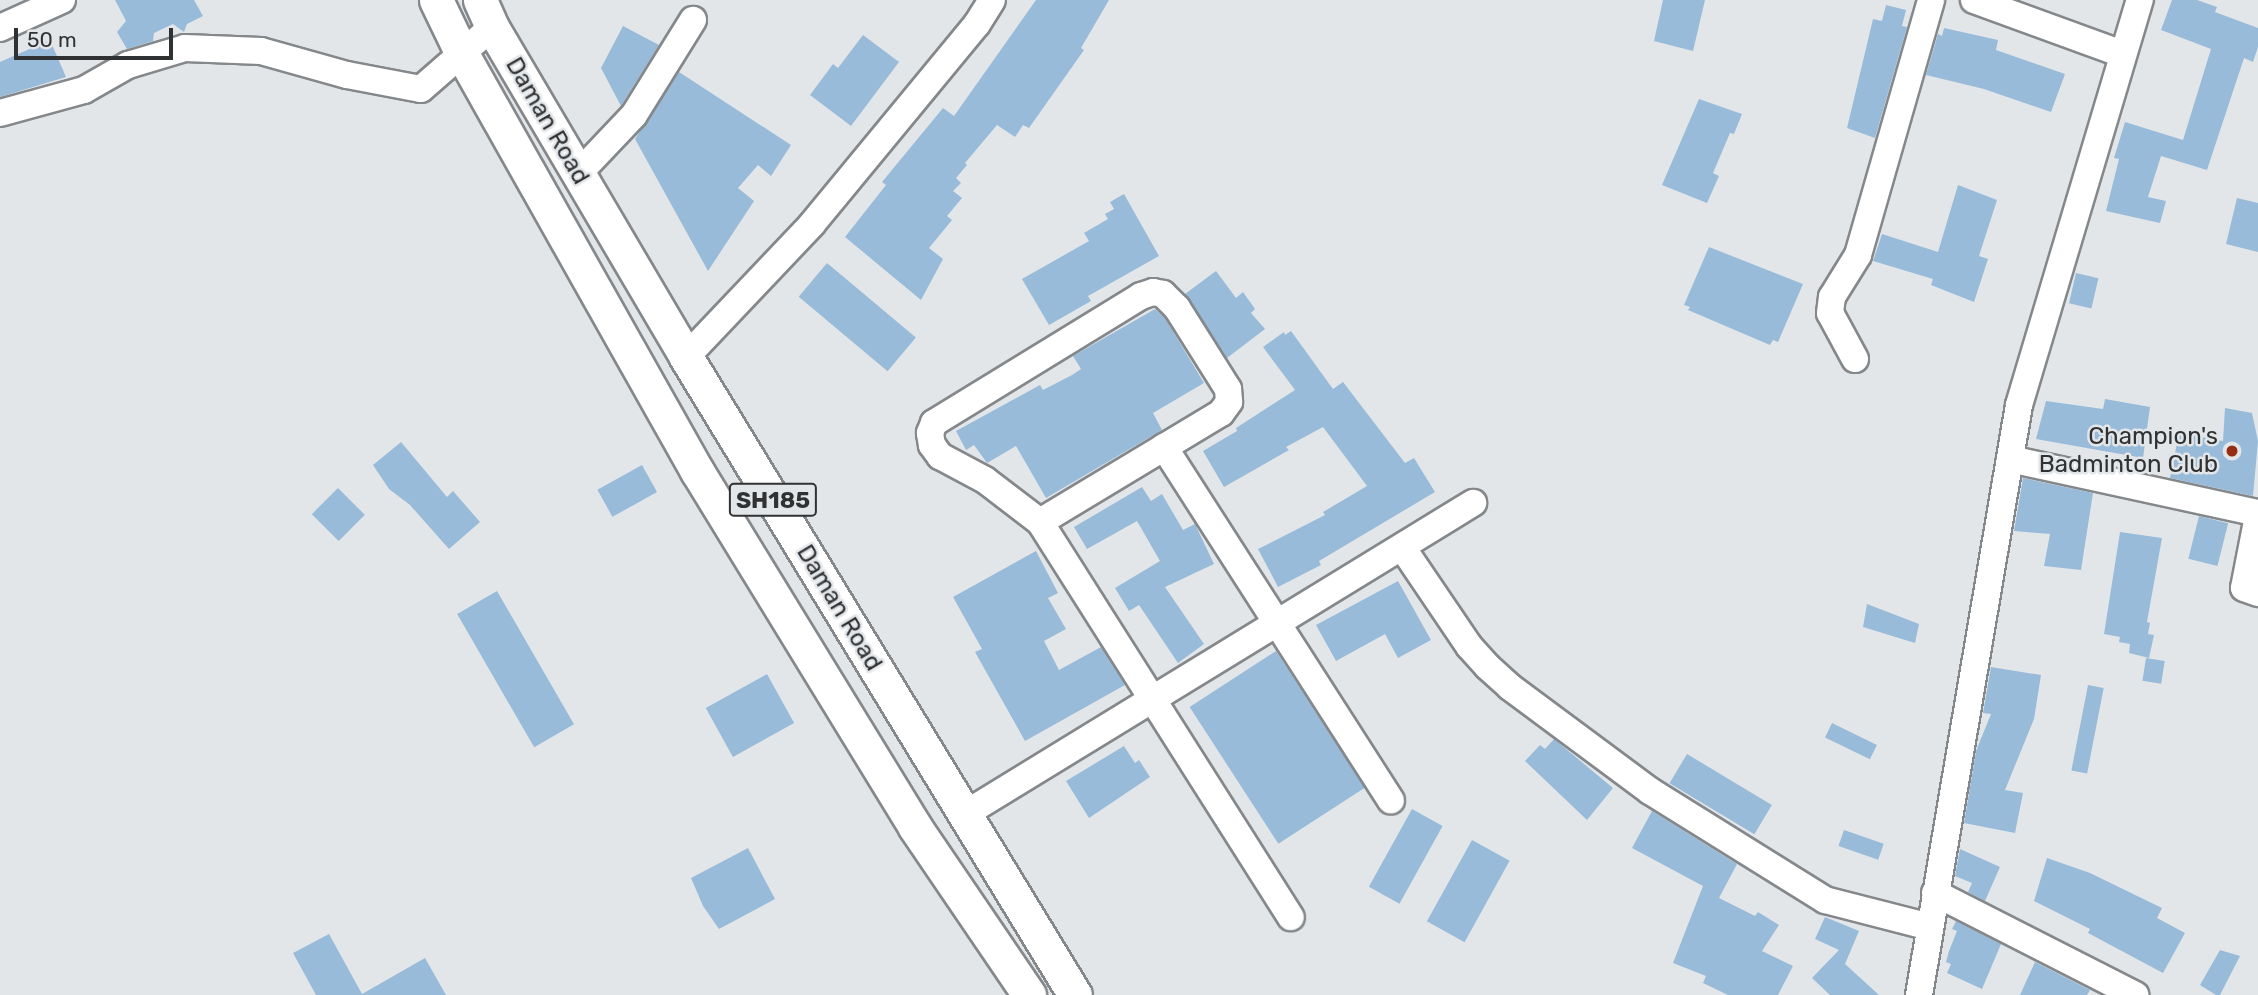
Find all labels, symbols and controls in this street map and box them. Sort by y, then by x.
scale bar [18,14,177,58]
text: 50 m [27,27,77,52]
street label: Daman Road [499,52,595,190]
place label: Champion's Badminton Club [2039,423,2218,479]
marker: Champion's Badminton Club [2224,443,2240,459]
road number: SH185 [728,480,818,520]
street label: Daman Road [790,540,888,676]

